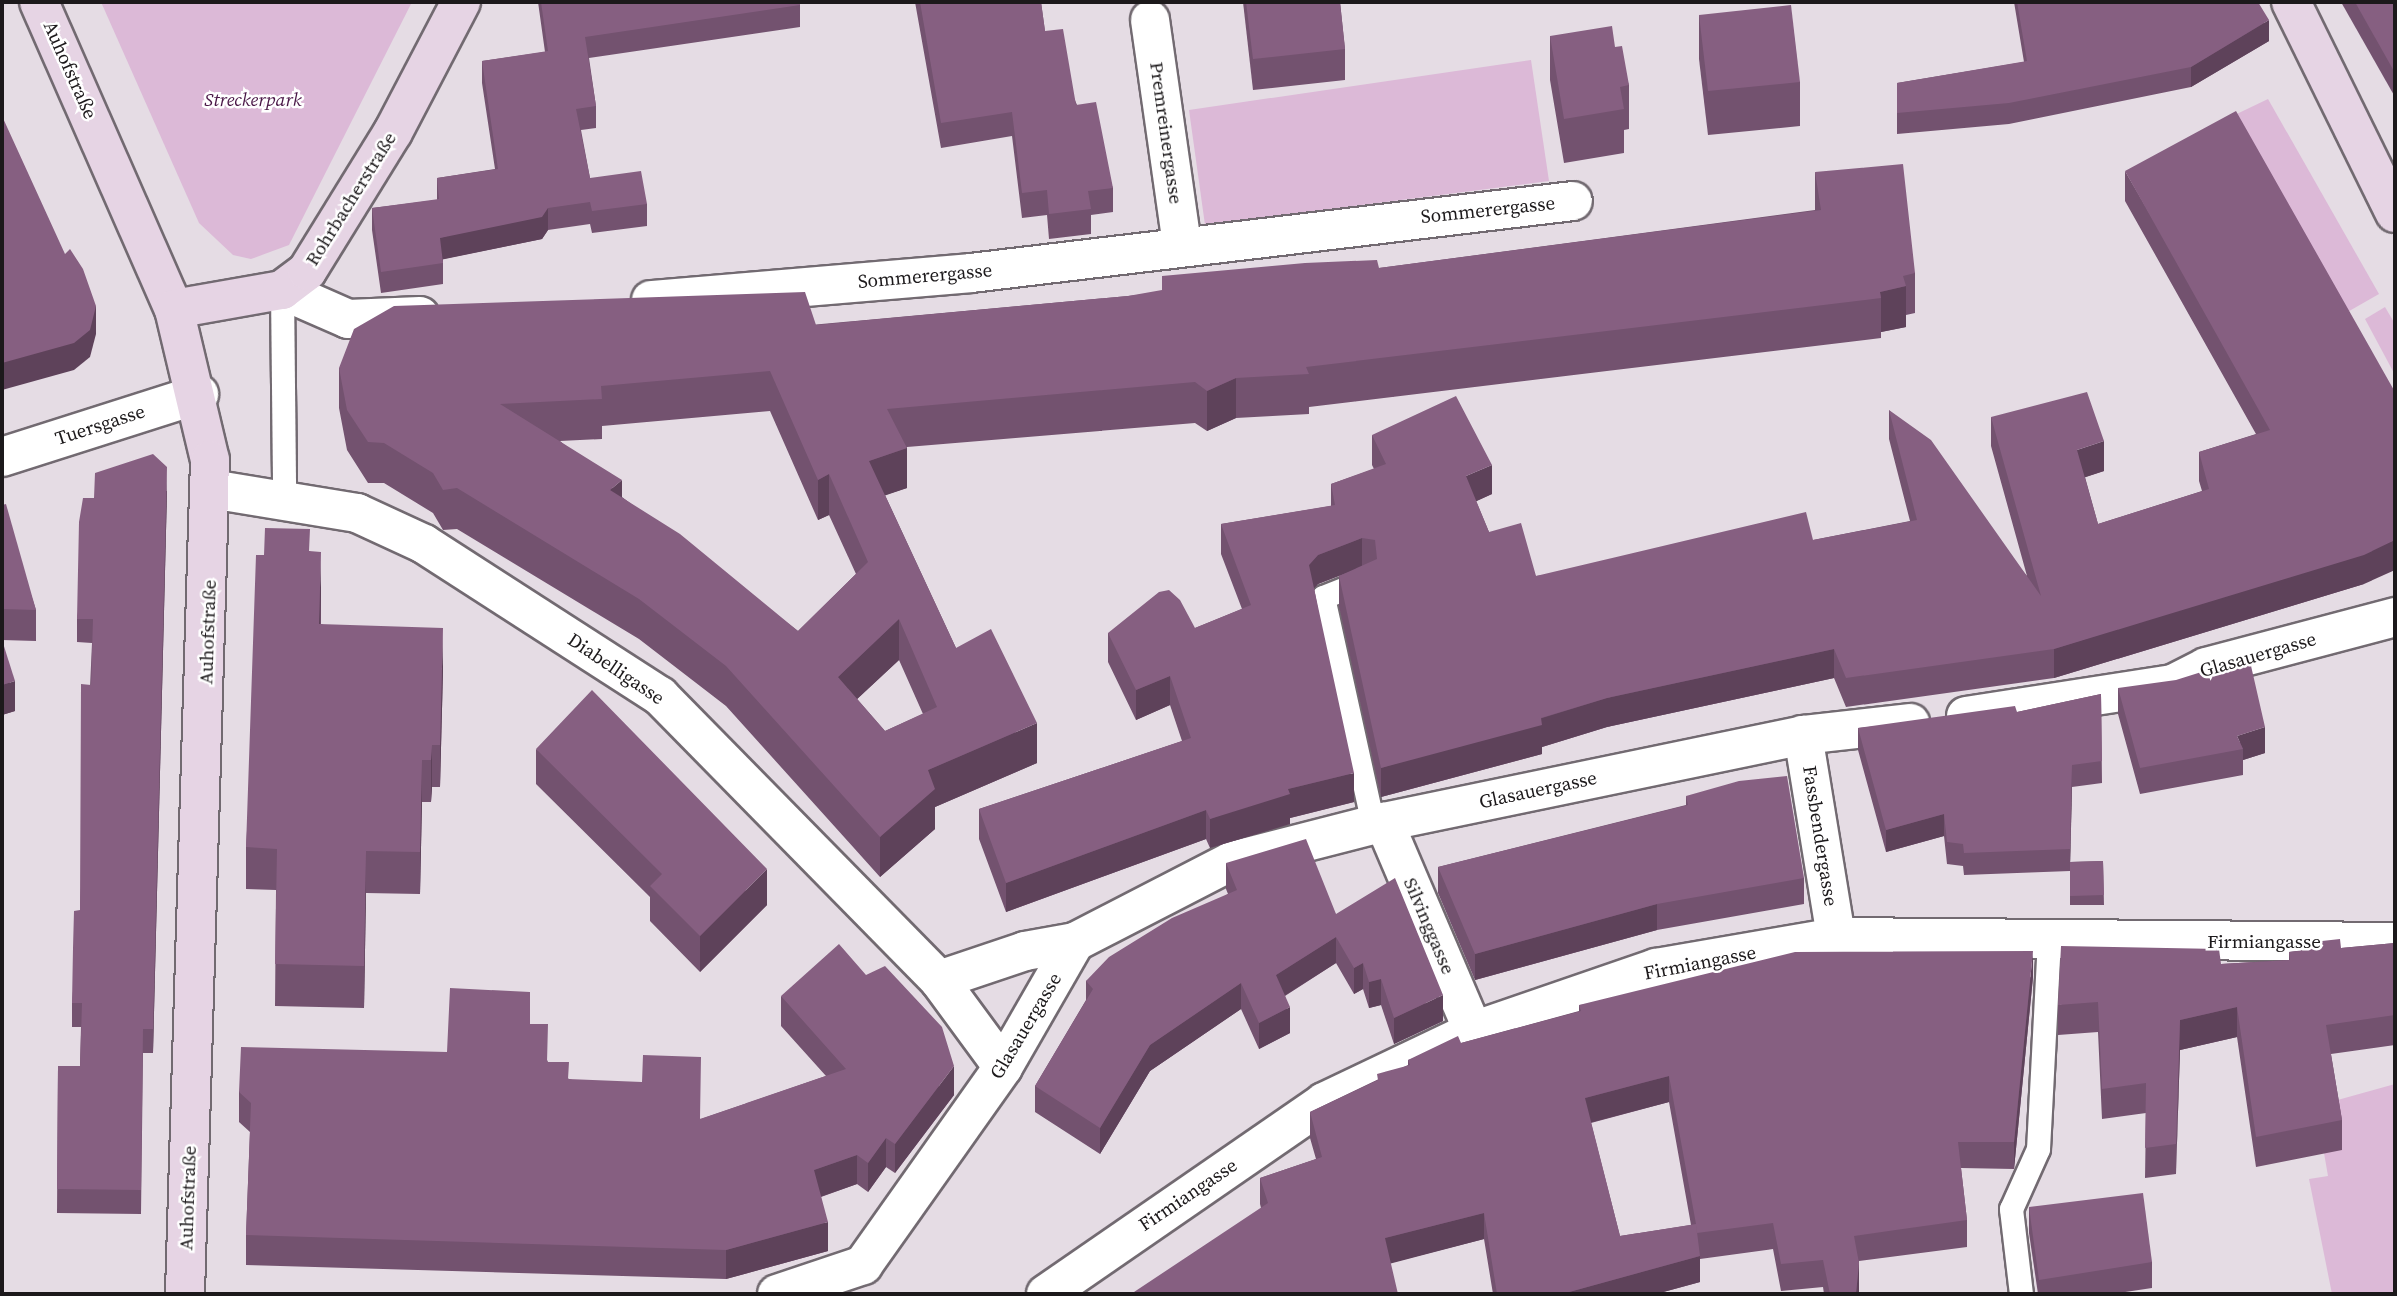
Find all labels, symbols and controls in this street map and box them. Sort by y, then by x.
street label: Auhofstraße [38,18,102,122]
street label: Premreinergasse [1145,60,1187,206]
park label: Streckerpark [204,89,302,111]
street label: Rohrbacherstraße [301,128,401,270]
street label: Sommerergasse [1420,192,1556,228]
street label: Sommerergasse [857,259,993,293]
street label: Tuersgasse [52,400,148,450]
street label: Auhofstraße [195,579,221,685]
street label: Diabelligasse [563,628,669,710]
street label: Glasauergasse [2197,628,2319,682]
street label: Fassbendergasse [1798,764,1842,908]
street label: Glasauergasse [1477,766,1599,814]
street label: Silvinggasse [1398,874,1460,978]
street label: Firmiangasse [2207,931,2321,953]
street label: Firmiangasse [1642,941,1758,985]
street label: Glasauergasse [985,969,1067,1083]
street label: Auhofstraße [175,1145,201,1251]
street label: Firmiangasse [1135,1154,1241,1236]

